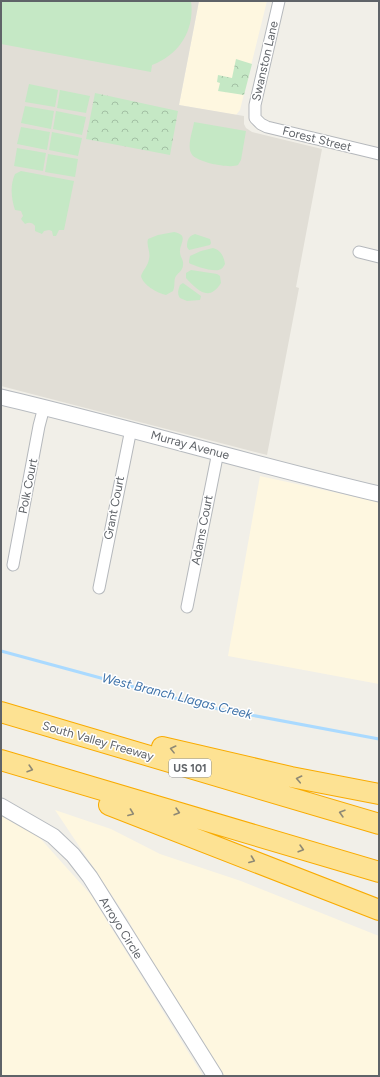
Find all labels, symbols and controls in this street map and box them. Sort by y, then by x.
street label: Swanston Lane [249,19,281,102]
street label: Forest Street [281,124,353,154]
street label: Murray Avenue [149,428,231,462]
street label: Polk Court [16,457,40,515]
street label: Grant Court [101,475,127,541]
street label: Adams Court [188,493,216,566]
water label: West Branch Llagas Creek [100,670,254,722]
street label: South Valley Freeway [41,718,156,764]
one-way arrow [170,746,176,754]
road number: US 101 [169,759,211,777]
one-way arrow [26,764,33,773]
one-way arrow [296,775,303,783]
one-way arrow [173,807,180,816]
one-way arrow [127,809,134,817]
one-way arrow [338,809,345,818]
one-way arrow [298,844,305,853]
one-way arrow [248,855,256,863]
street label: Arroyo Circle [96,894,146,962]

